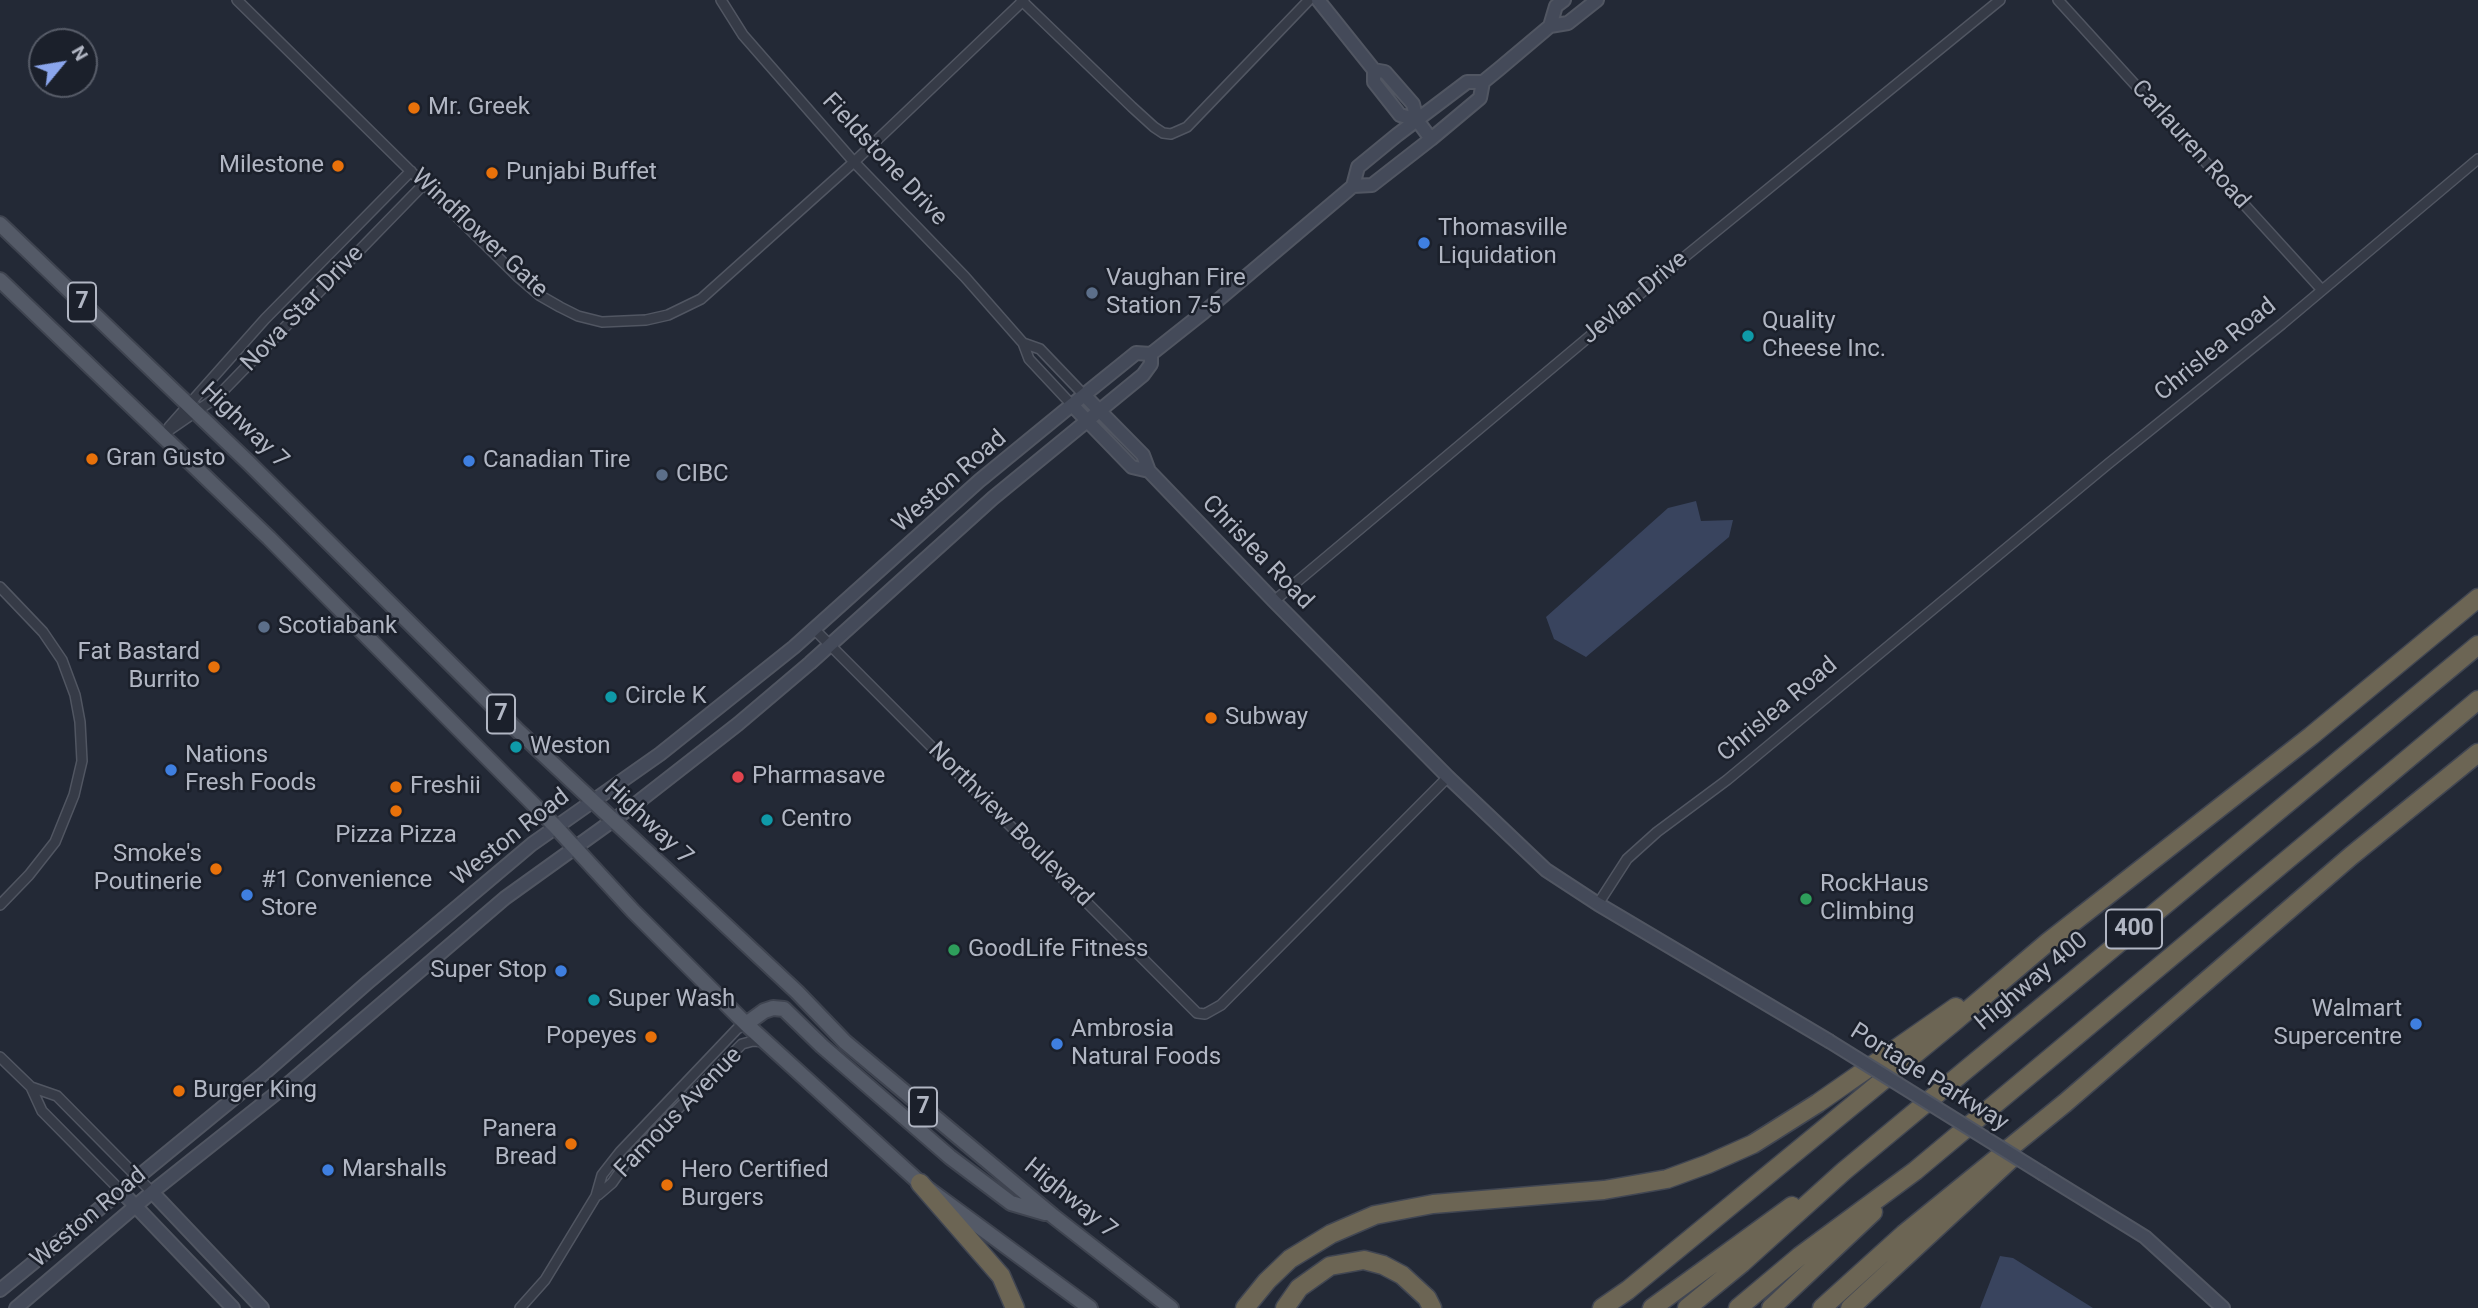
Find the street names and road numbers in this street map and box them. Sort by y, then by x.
street label: Carlauren Road [2124,74,2256,216]
street label: Fieldstone Drive [815,88,953,232]
street label: Windflower Gate [405,163,553,305]
street label: Nova Star Drive [236,240,370,378]
street label: Jevlan Drive [1576,245,1694,351]
road number: 7 [68,282,96,322]
street label: Chrislea Road [2149,292,2283,408]
street label: Highway 7 [194,377,294,475]
street label: Weston Road [887,425,1013,539]
street label: Chrislea Road [1195,490,1319,616]
street label: Chrislea Road [1712,651,1844,769]
road number: 7 [487,694,515,734]
street label: Northview Boulevard [922,737,1098,913]
street label: Highway 7 [597,774,699,872]
street label: Weston Road [446,783,576,893]
road number: 400 [2106,910,2162,948]
street label: Highway 400 [1970,927,2094,1037]
street label: Portage Parkway [1845,1018,2013,1138]
street label: Famous Avenue [609,1042,749,1184]
road number: 7 [909,1088,937,1126]
street label: Highway 7 [1018,1153,1122,1245]
street label: Weston Road [25,1161,153,1275]

